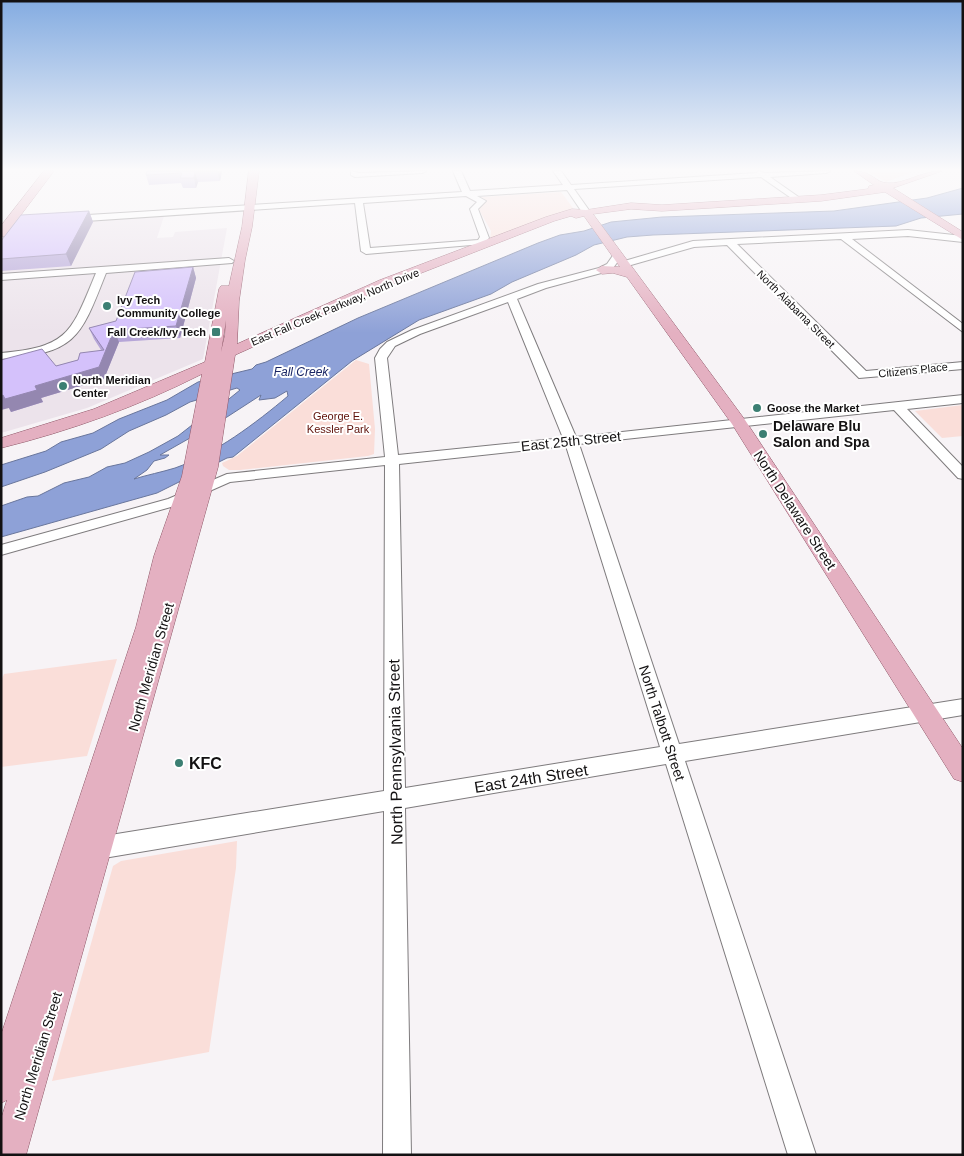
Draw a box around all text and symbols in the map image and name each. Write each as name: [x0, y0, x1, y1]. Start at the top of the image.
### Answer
street label: East Fall Creek Parkway, North Drive: [249, 266, 421, 348]
street label: North Alabama Street: [755, 268, 837, 350]
place label: Ivy Tech Community College: [117, 294, 220, 319]
marker: Ivy Tech Community College: [101, 300, 113, 312]
place label: Fall Creek/Ivy Tech: [107, 326, 206, 338]
marker: Fall Creek/Ivy Tech: [210, 326, 222, 338]
street label: Citizens Place: [878, 360, 948, 380]
water label: Fall Creek: [274, 365, 329, 379]
place label: North Meridian Center: [73, 374, 151, 399]
marker: North Meridian Center: [57, 380, 69, 392]
marker: Goose the Market: [751, 402, 763, 414]
place label: Goose the Market: [767, 402, 860, 414]
park label: George E. Kessler Park: [307, 410, 370, 435]
place label: Delaware Blu Salon and Spa: [773, 418, 870, 450]
street label: East 25th Street: [520, 428, 622, 454]
marker: Delaware Blu Salon and Spa: [757, 428, 769, 440]
street label: North Delaware Street: [751, 448, 839, 573]
street label: North Meridian Street: [125, 601, 177, 733]
street label: North Pennsylvania Street: [385, 658, 406, 845]
street label: North Talbott Street: [636, 663, 688, 783]
place label: KFC: [189, 755, 222, 772]
marker: KFC: [173, 757, 185, 769]
street label: East 24th Street: [473, 761, 590, 796]
street label: North Meridian Street: [11, 990, 65, 1122]

